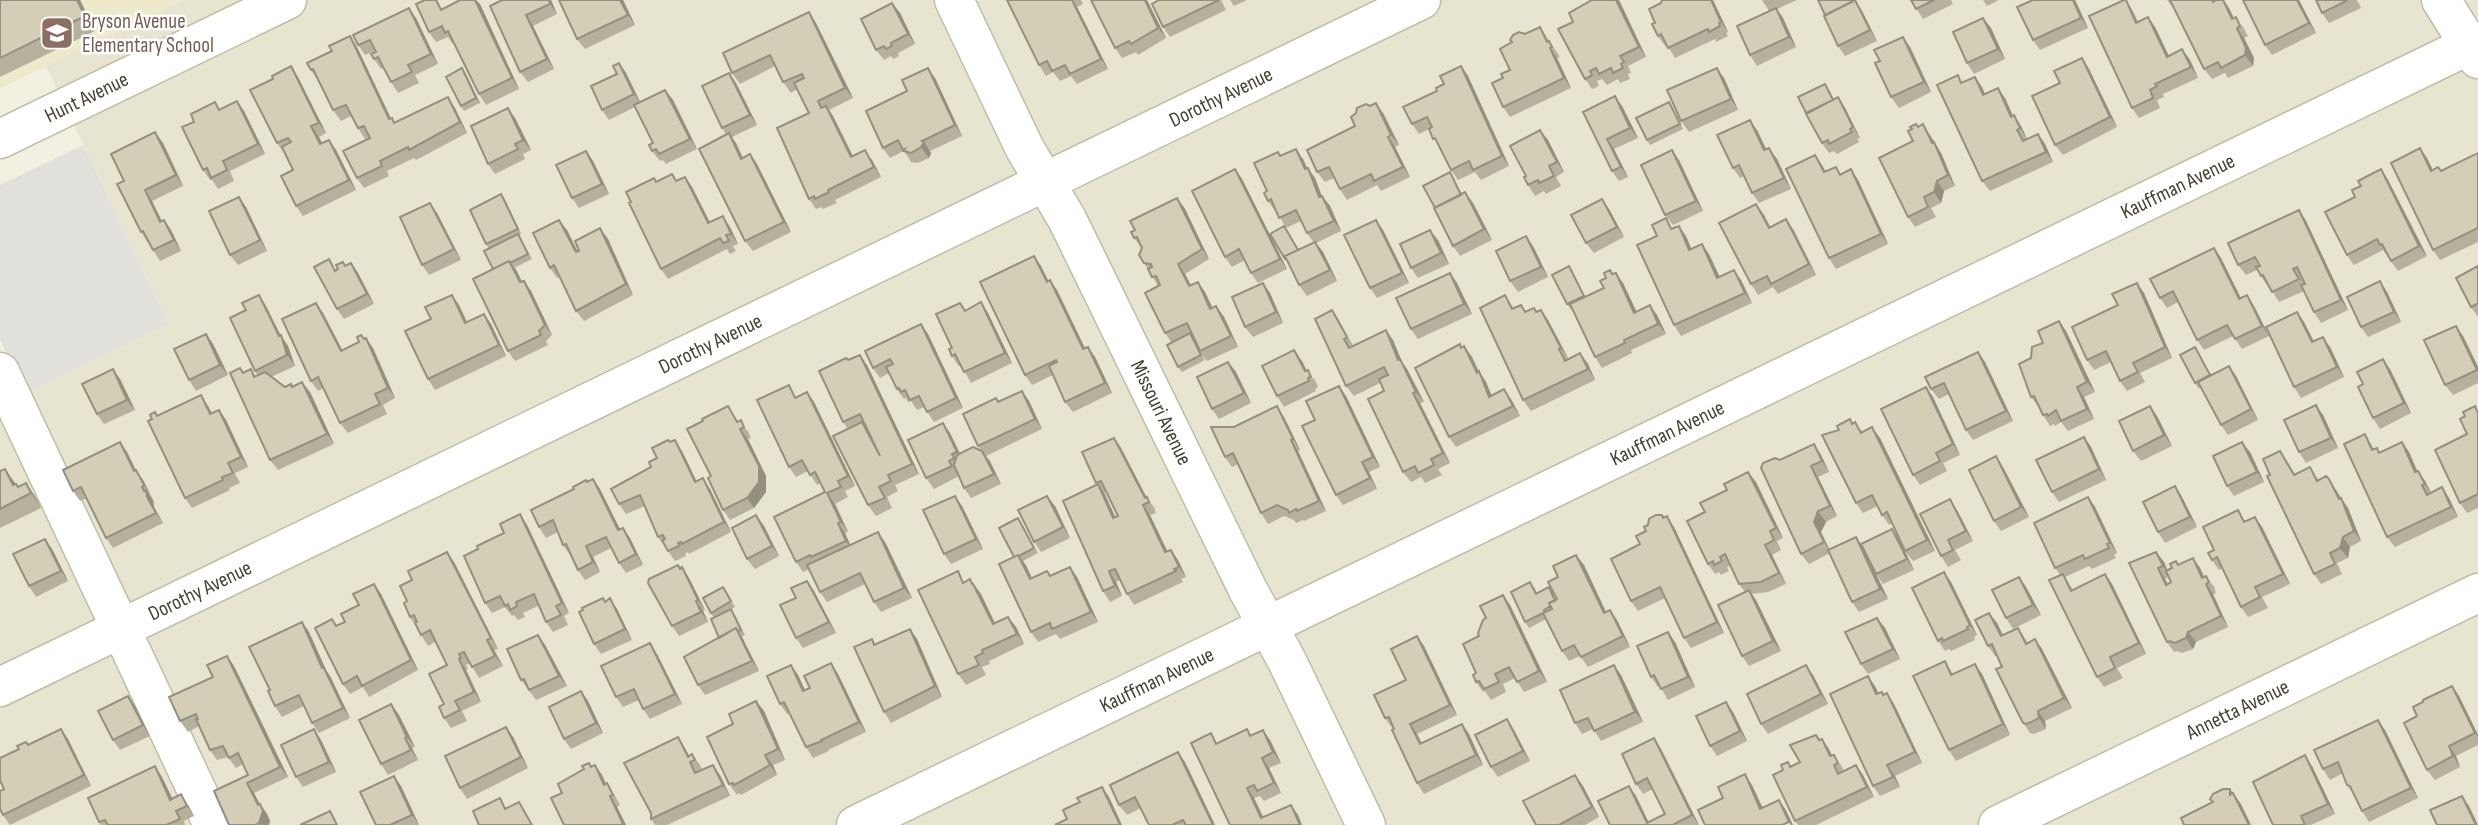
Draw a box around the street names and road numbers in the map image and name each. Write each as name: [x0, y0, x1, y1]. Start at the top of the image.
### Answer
street label: Dorothy Avenue: [1165, 61, 1277, 132]
street label: Hunt Avenue: [41, 66, 132, 128]
street label: Kauffman Avenue: [2117, 148, 2239, 224]
street label: Dorothy Avenue: [655, 308, 766, 379]
street label: Missouri Avenue: [1125, 356, 1198, 469]
street label: Kauffman Avenue: [1606, 395, 1728, 471]
street label: Dorothy Avenue: [144, 555, 256, 626]
street label: Kauffman Avenue: [1096, 641, 1218, 718]
street label: Annetta Avenue: [2181, 674, 2293, 745]

